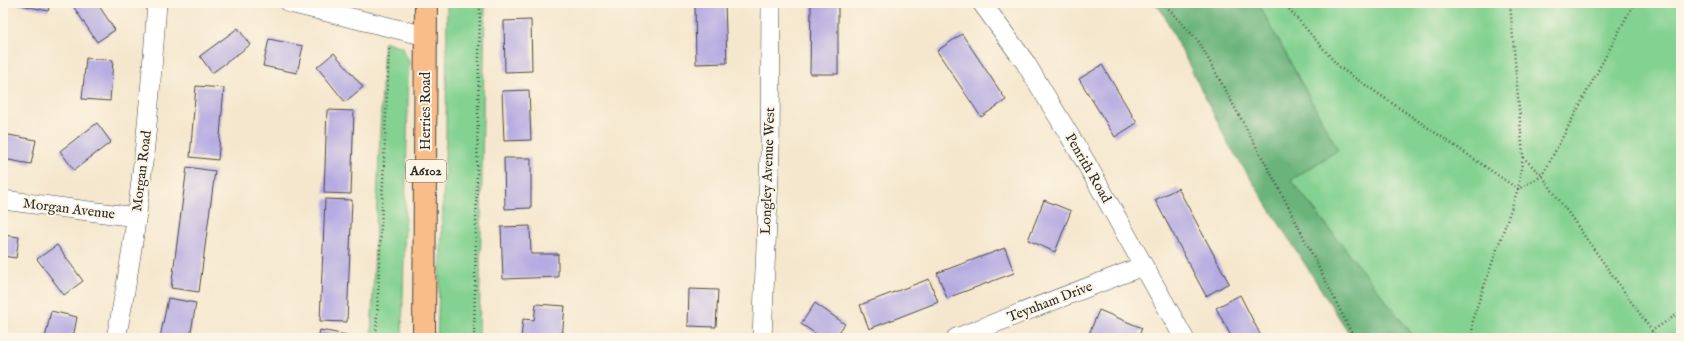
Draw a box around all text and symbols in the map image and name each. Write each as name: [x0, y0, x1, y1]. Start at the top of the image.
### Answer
street label: Herries Road: [417, 71, 435, 150]
street label: Longley Avenue West: [757, 107, 779, 235]
street label: Morgan Road: [128, 129, 156, 213]
street label: Penrith Road: [1061, 130, 1115, 207]
road number: A6102: [406, 160, 446, 182]
street label: Morgan Avenue: [22, 194, 117, 224]
street label: Teynham Drive: [1005, 277, 1096, 326]

